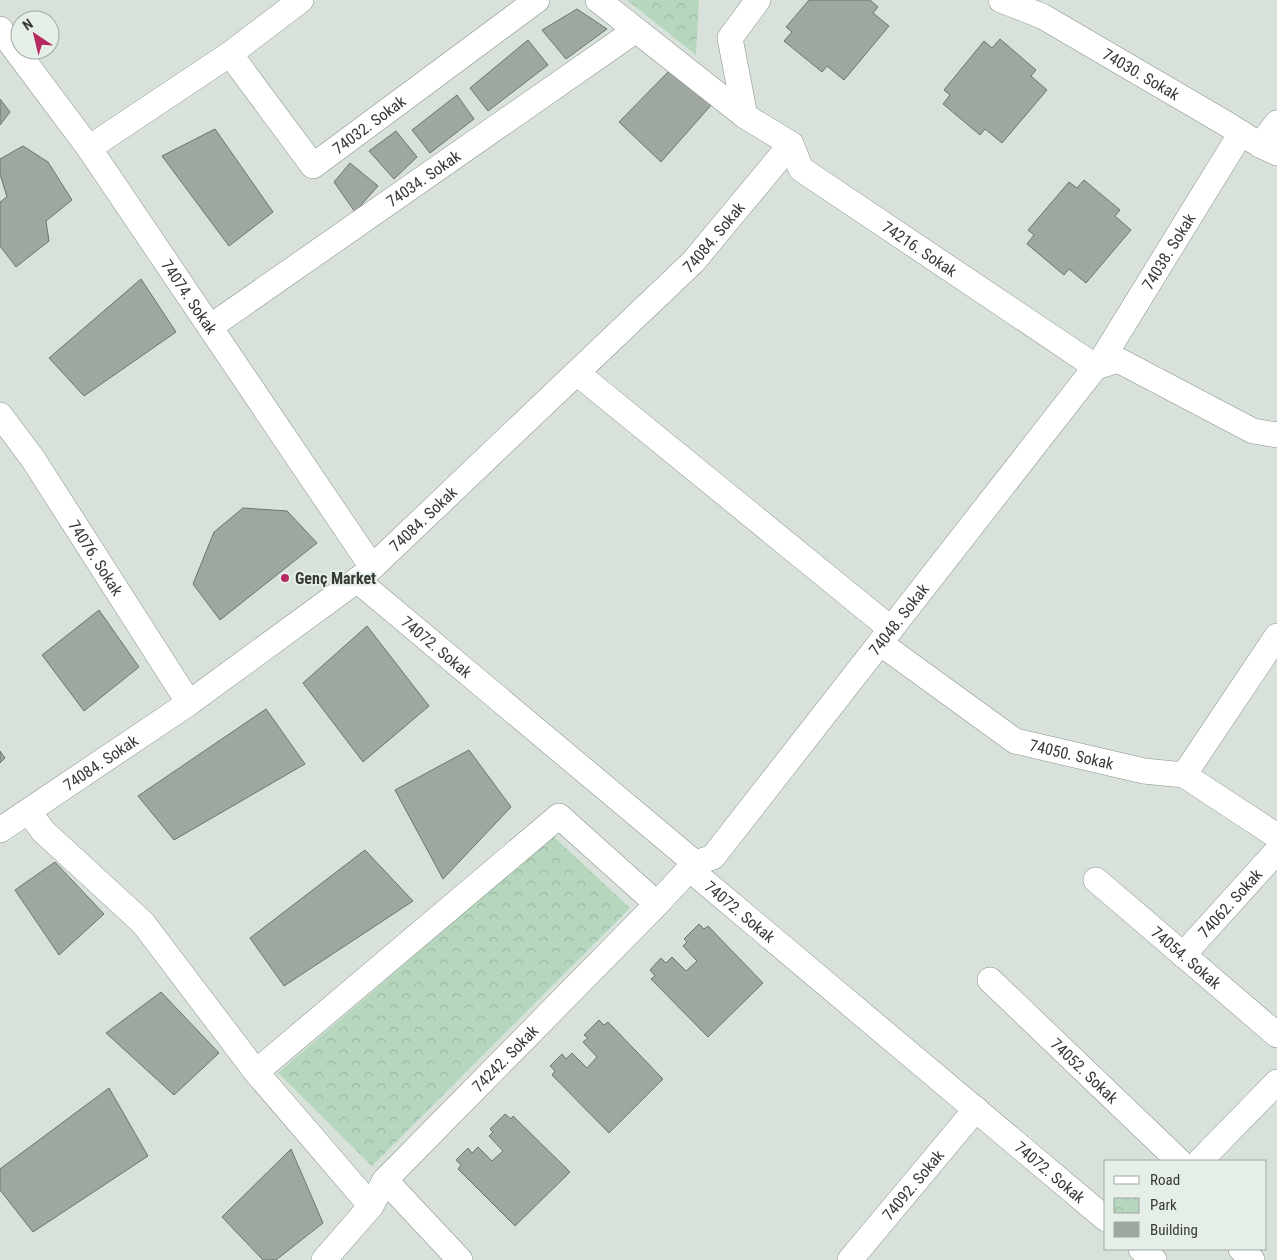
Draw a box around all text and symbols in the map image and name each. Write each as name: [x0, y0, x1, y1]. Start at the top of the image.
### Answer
north arrow: [10, 10, 60, 60]
text: N: [19, 15, 36, 33]
street label: 74030. Sokak: [1099, 44, 1184, 104]
street label: 74032. Sokak: [329, 91, 410, 158]
street label: 74034. Sokak: [383, 146, 465, 211]
street label: 74084. Sokak: [679, 197, 749, 276]
street label: 74038. Sokak: [1138, 209, 1199, 293]
street label: 74216. Sokak: [879, 217, 961, 281]
street label: 74074. Sokak: [158, 256, 222, 338]
street label: 74084. Sokak: [385, 482, 461, 555]
street label: 74076. Sokak: [65, 516, 128, 600]
place label: Genç Market: [295, 569, 376, 588]
marker: Genç Market: [279, 572, 291, 584]
street label: 74048. Sokak: [865, 579, 933, 659]
street label: 74072. Sokak: [398, 612, 476, 682]
street label: 74084. Sokak: [60, 730, 142, 794]
street label: 74050. Sokak: [1028, 735, 1116, 773]
street label: 74062. Sokak: [1194, 864, 1266, 941]
street label: 74072. Sokak: [701, 877, 780, 947]
street label: 74054. Sokak: [1148, 922, 1226, 993]
street label: 74242. Sokak: [468, 1021, 542, 1096]
street label: 74052. Sokak: [1047, 1034, 1123, 1108]
street label: 74072. Sokak: [1011, 1137, 1090, 1207]
street label: 74092. Sokak: [878, 1145, 948, 1224]
legend: [1104, 1160, 1267, 1250]
text: Road: [1150, 1171, 1180, 1189]
text: Park: [1150, 1196, 1177, 1214]
text: Building: [1150, 1221, 1198, 1239]

